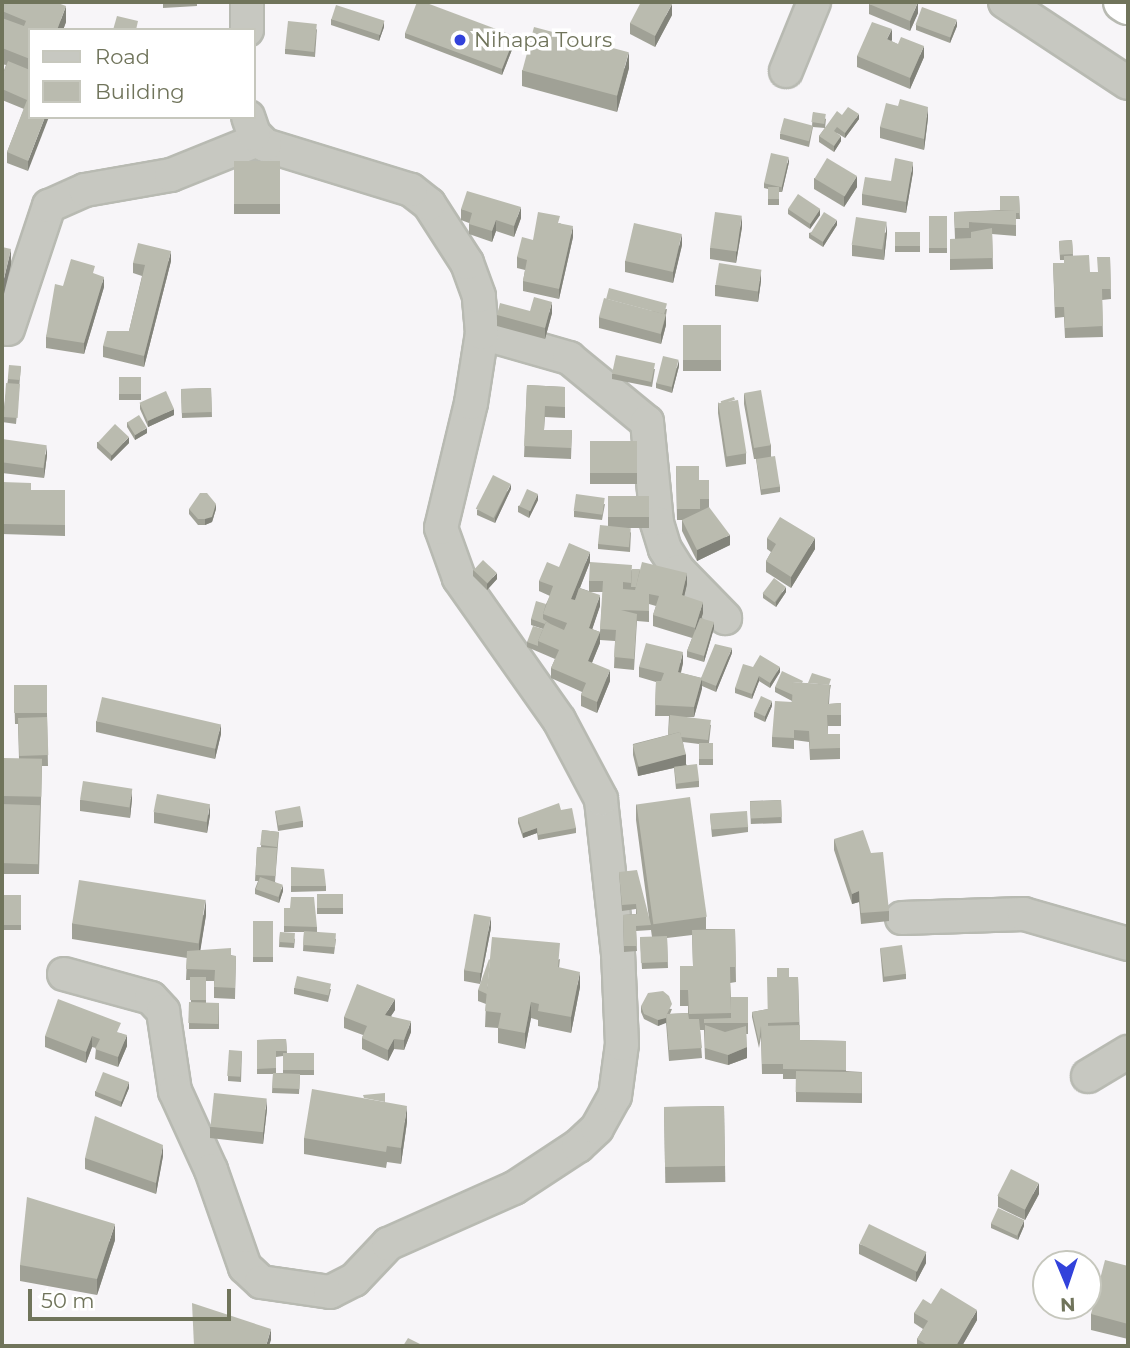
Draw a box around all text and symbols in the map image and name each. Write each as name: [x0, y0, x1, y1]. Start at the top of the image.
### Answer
place label: Nihapa Tours: [474, 27, 612, 53]
legend: [28, 28, 256, 119]
marker: Nihapa Tours: [452, 32, 468, 48]
text: Road: [95, 44, 150, 69]
text: Building: [95, 79, 185, 104]
north arrow: [1032, 1250, 1102, 1320]
scale bar: [32, 1274, 234, 1318]
text: 50 m: [41, 1288, 95, 1313]
text: N: [1060, 1293, 1076, 1316]

